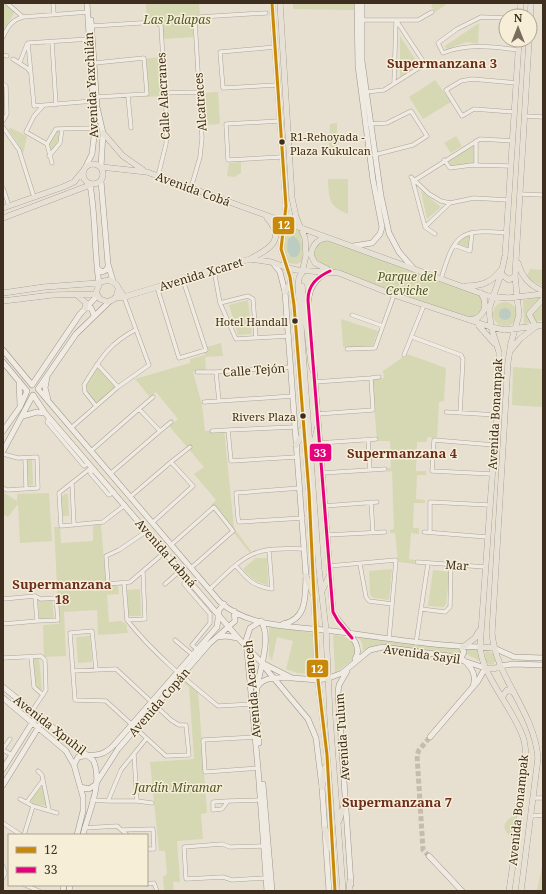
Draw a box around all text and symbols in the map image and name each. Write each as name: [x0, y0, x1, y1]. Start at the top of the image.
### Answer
north arrow: [498, 8, 538, 48]
text: N: [514, 10, 523, 25]
park label: Las Palapas: [142, 11, 211, 28]
street label: Avenida Yaxchilán: [80, 31, 102, 138]
street label: Calle Alacranes: [152, 52, 174, 140]
district label: Supermanzana 3: [387, 54, 497, 72]
street label: Alcatraces: [189, 72, 211, 132]
place label: R1-Rehoyada - Plaza Kukulcan: [290, 129, 371, 158]
marker: R1-Rehoyada - Plaza Kukulcan: [277, 137, 287, 147]
street label: Avenida Cobá: [153, 168, 233, 210]
line badge: 12: [272, 216, 295, 235]
text: 12: [278, 217, 290, 232]
street label: Avenida Xcaret: [157, 253, 245, 295]
park label: Parque del Ceviche: [376, 268, 437, 299]
place label: Hotel Handall: [215, 314, 289, 329]
marker: Hotel Handall: [290, 316, 300, 326]
street label: Avenida Bonampak: [484, 357, 506, 470]
street label: Calle Tejón: [222, 359, 286, 381]
place label: Rivers Plaza: [232, 409, 296, 424]
marker: Rivers Plaza: [298, 411, 308, 421]
line badge: 33: [309, 443, 332, 462]
district label: Supermanzana 4: [347, 444, 458, 462]
text: 33: [314, 445, 326, 460]
street label: Avenida Labná: [131, 515, 201, 591]
street label: Mar: [445, 556, 470, 574]
district label: Supermanzana 18: [12, 575, 112, 608]
street label: Avenida Acanceh: [239, 639, 265, 739]
street label: Avenida Sayil: [383, 640, 462, 668]
line badge: 12: [306, 659, 329, 678]
text: 12: [311, 661, 323, 676]
street label: Avenida Copán: [124, 664, 194, 740]
street label: Avenida Xpuhil: [10, 691, 90, 759]
street label: Avenida Tulum: [330, 693, 354, 781]
street label: Avenida Bonampak: [504, 753, 532, 866]
park label: Jardín Miramar: [132, 779, 222, 796]
district label: Supermanzana 7: [342, 793, 452, 811]
legend: [8, 834, 148, 886]
text: 12: [44, 841, 57, 858]
text: 33: [44, 861, 58, 878]

